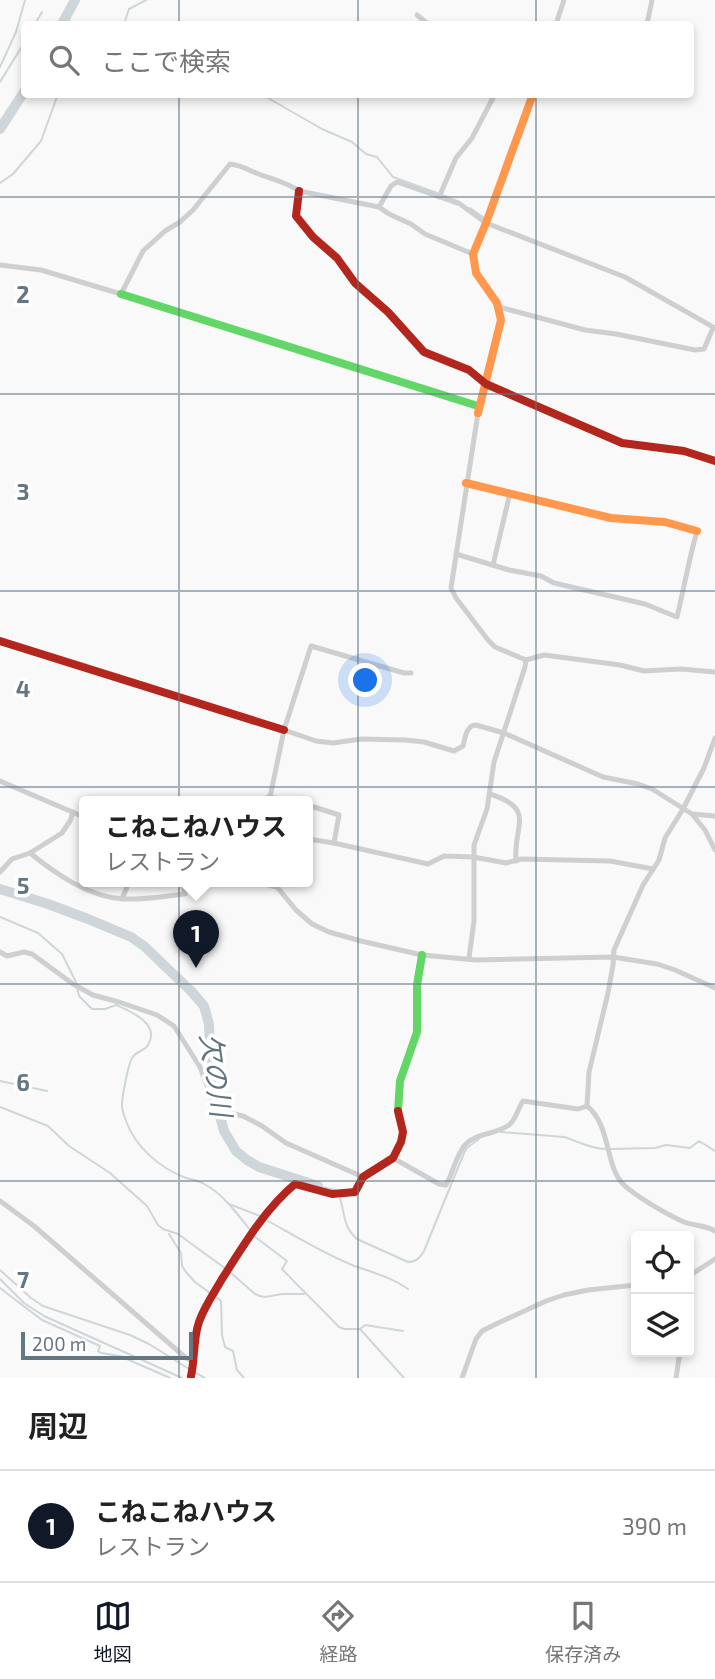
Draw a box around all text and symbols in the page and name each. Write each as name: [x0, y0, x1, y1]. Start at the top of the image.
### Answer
search box: [21, 21, 694, 98]
icon: search: [45, 41, 83, 79]
text: ここで検索: [101, 45, 231, 76]
text: 2: [16, 280, 30, 308]
text: 3: [16, 477, 30, 505]
your location: [348, 663, 382, 697]
text: 4: [16, 674, 30, 702]
popup: [79, 796, 313, 887]
text: こねこねハウス: [105, 810, 287, 841]
text: レストラン: [105, 847, 220, 875]
text: 5: [17, 871, 29, 899]
pin: 1: [173, 910, 219, 968]
water label: 欠の川: [194, 1031, 240, 1122]
text: 6: [16, 1068, 30, 1096]
map controls: [631, 1231, 694, 1357]
button: locate: [631, 1231, 694, 1294]
text: 7: [17, 1265, 29, 1293]
button: layers: [631, 1294, 694, 1357]
scale bar: [21, 1329, 192, 1361]
text: 200 m: [32, 1332, 86, 1355]
text: 周辺: [28, 1407, 88, 1443]
text: こねこねハウス: [95, 1495, 277, 1526]
text: 1: [46, 1512, 56, 1540]
text: 390 m: [622, 1512, 687, 1540]
text: レストラン: [95, 1532, 210, 1560]
tab: 地図: [94, 1597, 132, 1666]
tab: 経路: [319, 1597, 357, 1666]
tab: 保存済み: [545, 1597, 621, 1666]

